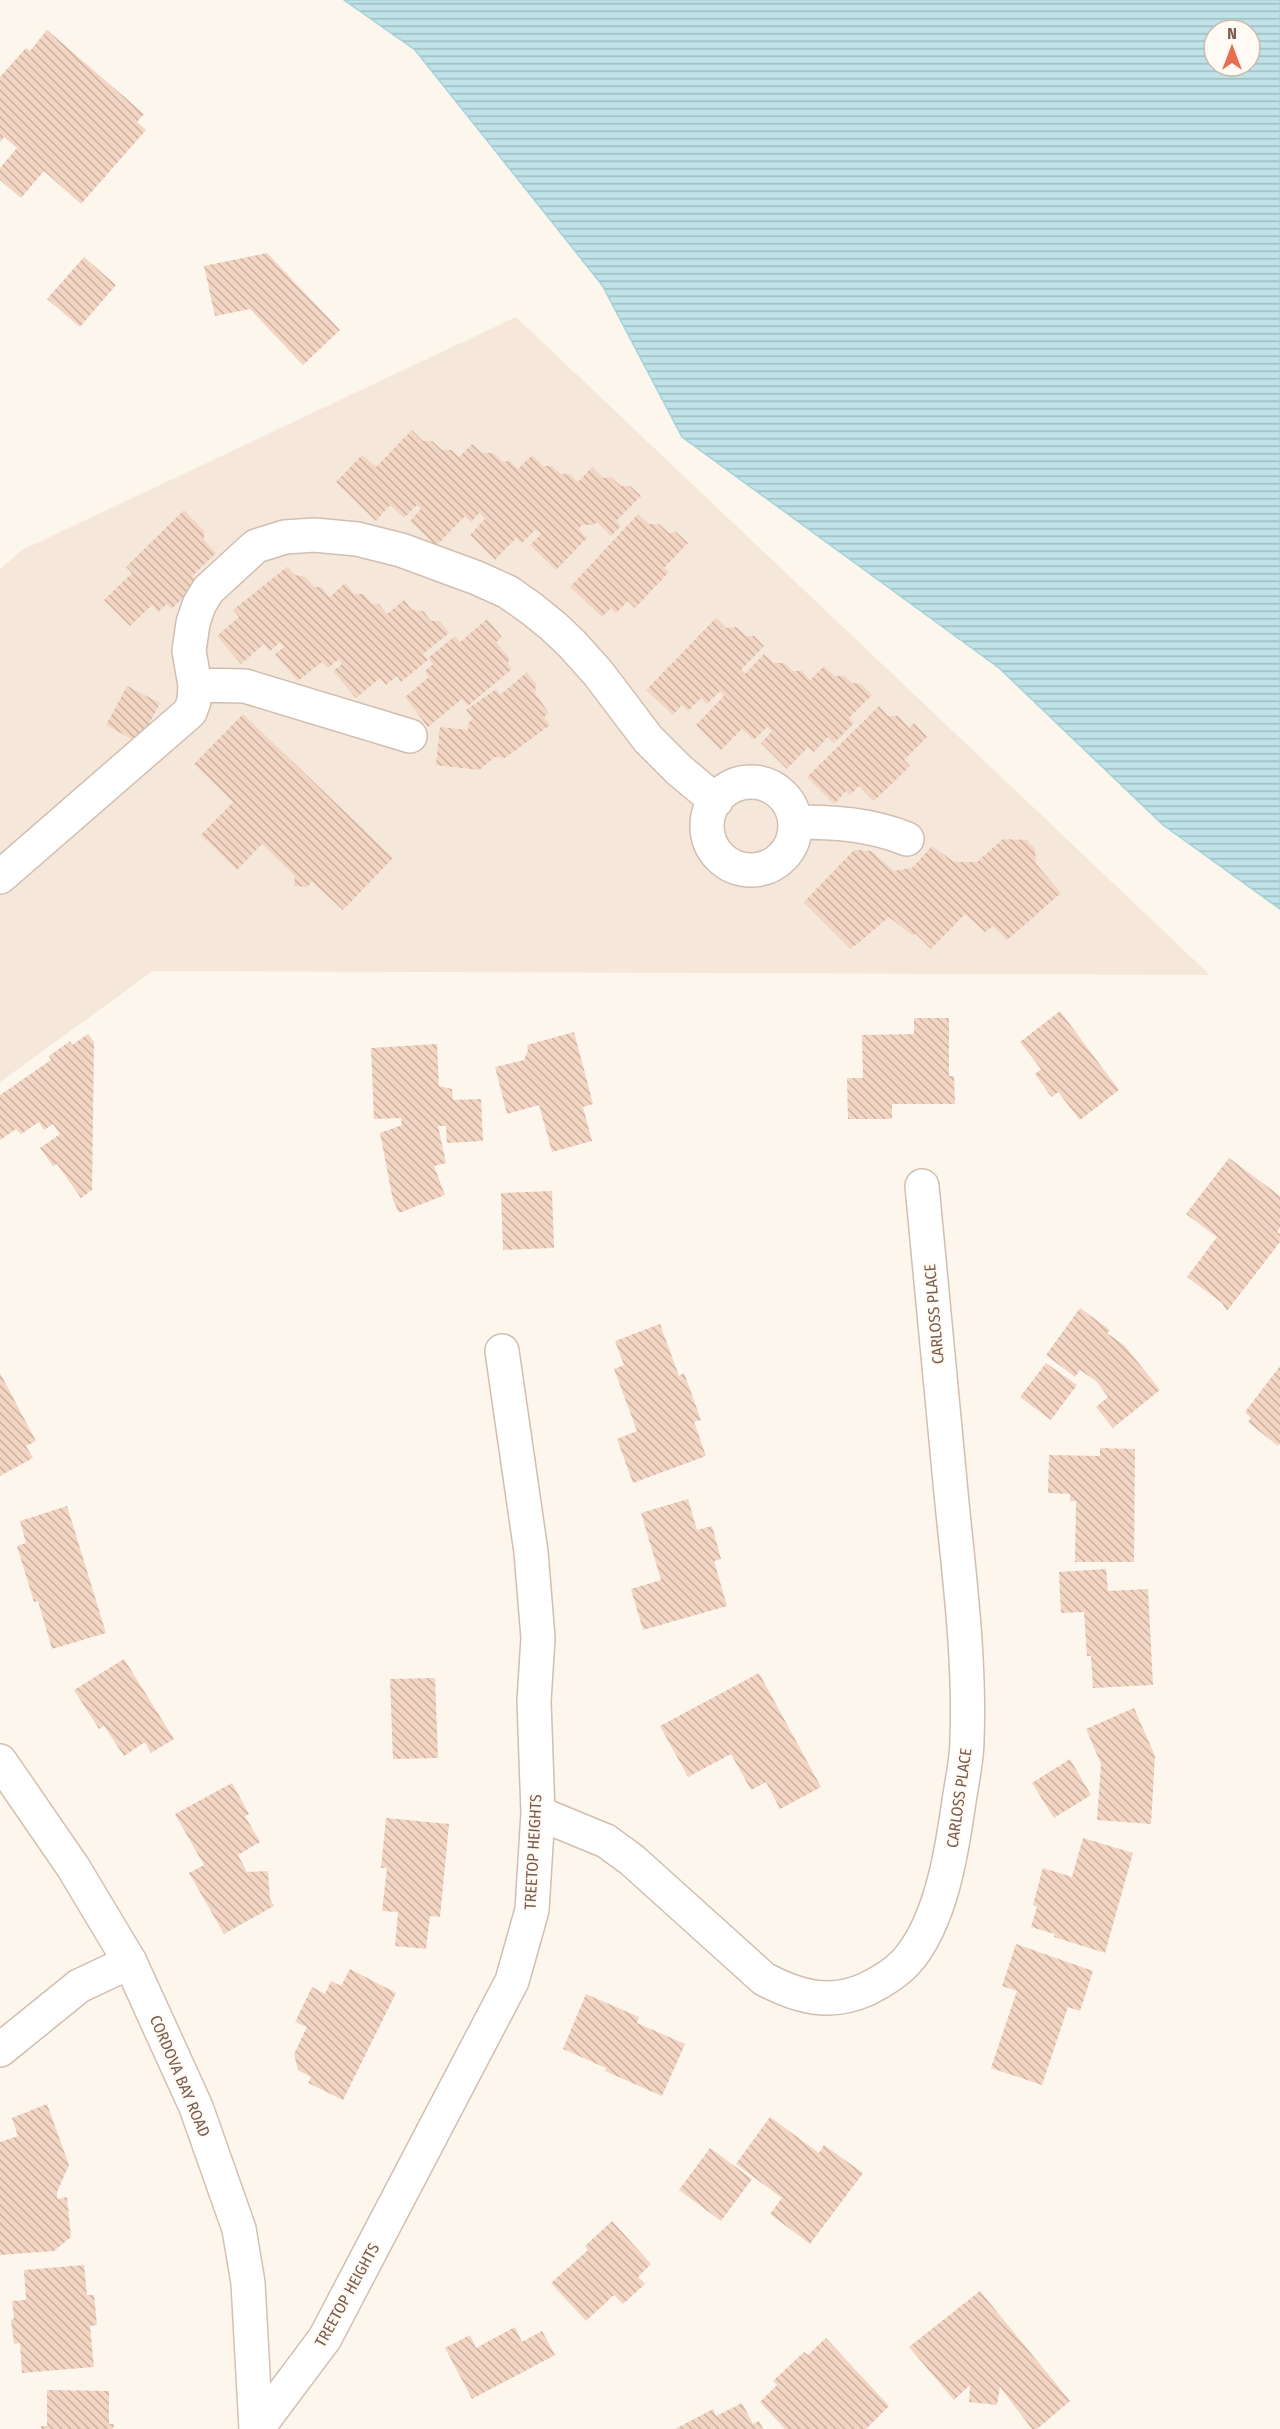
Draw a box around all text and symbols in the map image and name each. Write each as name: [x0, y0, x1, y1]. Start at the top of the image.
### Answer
north arrow: [1202, 18, 1262, 78]
text: N: [1227, 24, 1237, 43]
street label: CARLOSS PLACE: [920, 1263, 948, 1365]
street label: CARLOSS PLACE: [943, 1747, 975, 1849]
street label: TREETOP HEIGHTS: [520, 1794, 546, 1910]
street label: CORDOVA BAY ROAD: [146, 2012, 214, 2140]
street label: TREETOP HEIGHTS: [311, 2240, 383, 2350]

